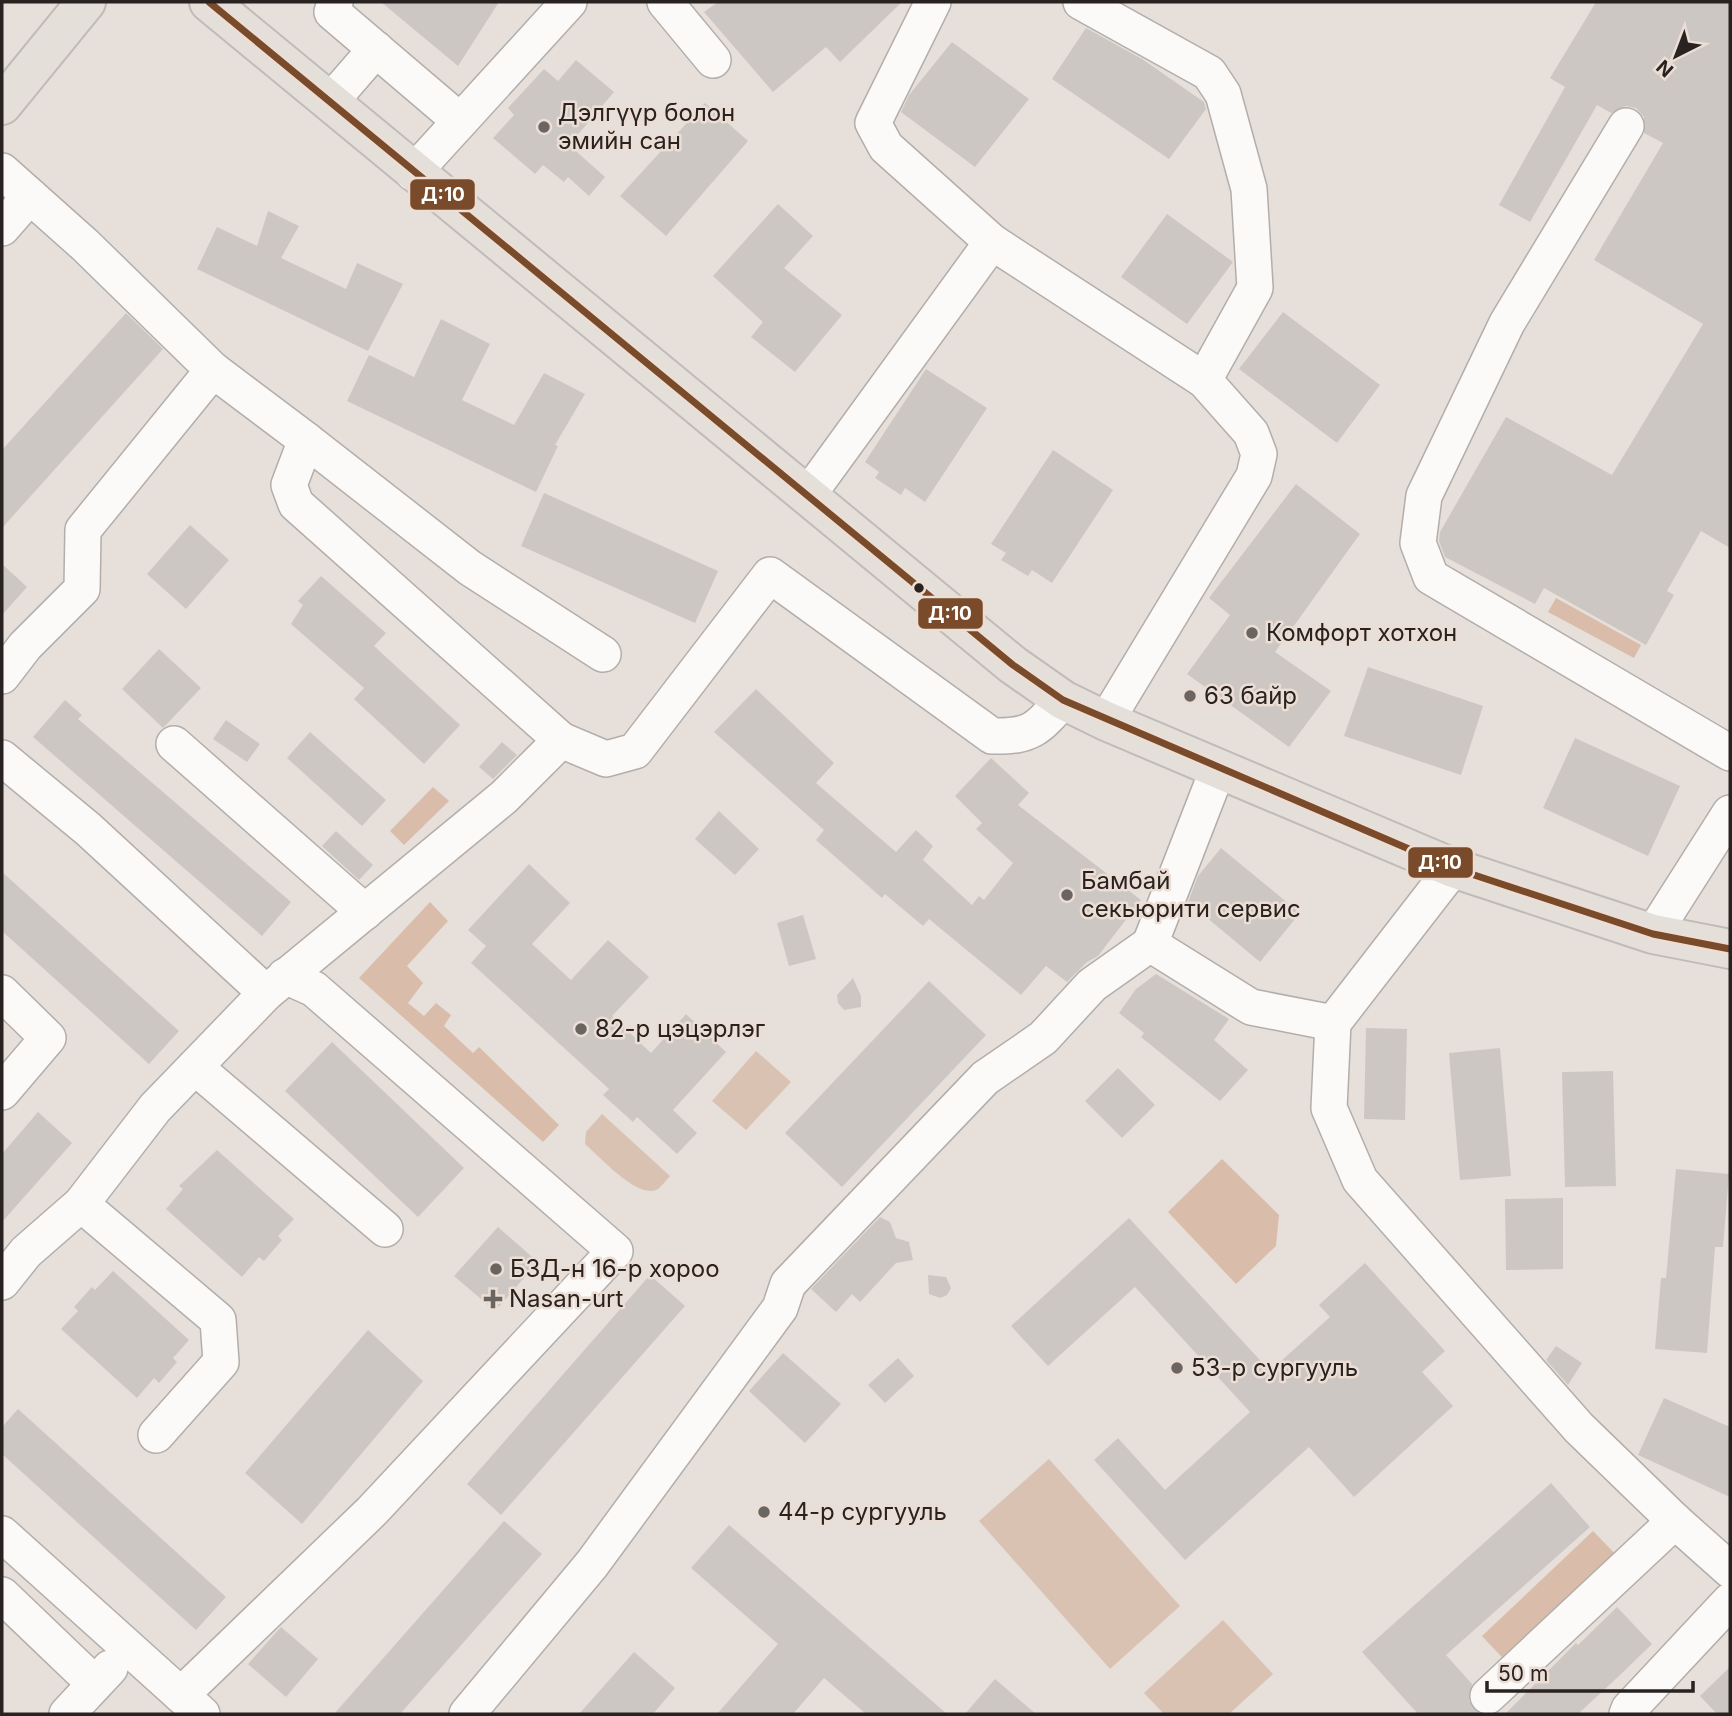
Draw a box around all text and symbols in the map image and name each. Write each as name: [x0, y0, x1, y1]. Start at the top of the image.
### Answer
north arrow: [1641, 21, 1711, 91]
text: N: [1652, 55, 1678, 82]
place label: Дэлгүүр болон эмийн сан: [558, 98, 735, 155]
marker: Дэлгүүр болон эмийн сан: [536, 119, 552, 135]
line badge: Д:10: [409, 178, 476, 211]
text: Д:10: [421, 183, 465, 206]
unlabelled marker: [912, 581, 926, 595]
line badge: Д:10: [917, 597, 984, 630]
text: Д:10: [928, 602, 972, 625]
place label: Комфорт хотхон: [1266, 618, 1457, 647]
marker: Комфорт хотхон: [1244, 625, 1260, 641]
place label: 63 байр: [1204, 681, 1297, 710]
marker: 63 байр: [1182, 688, 1198, 704]
line badge: Д:10: [1407, 846, 1474, 879]
text: Д:10: [1418, 851, 1462, 874]
place label: Бамбай секьюрити сервис: [1081, 866, 1301, 923]
marker: Бамбай секьюрити сервис: [1059, 887, 1075, 903]
place label: 82-р цэцэрлэг: [595, 1014, 765, 1043]
marker: 82-р цэцэрлэг: [573, 1021, 589, 1037]
place label: БЗД-н 16-р хороо: [510, 1254, 720, 1283]
marker: БЗД-н 16-р хороо: [488, 1261, 504, 1277]
place label: Nasan-urt: [509, 1284, 624, 1313]
marker: Nasan-urt: [483, 1289, 503, 1309]
place label: 53-р сургууль: [1191, 1353, 1358, 1382]
marker: 53-р сургууль: [1169, 1360, 1185, 1376]
place label: 44-р сургууль: [778, 1497, 947, 1526]
marker: 44-р сургууль: [756, 1504, 772, 1520]
scale bar: [1487, 1650, 1694, 1694]
text: 50 m: [1498, 1661, 1548, 1686]

